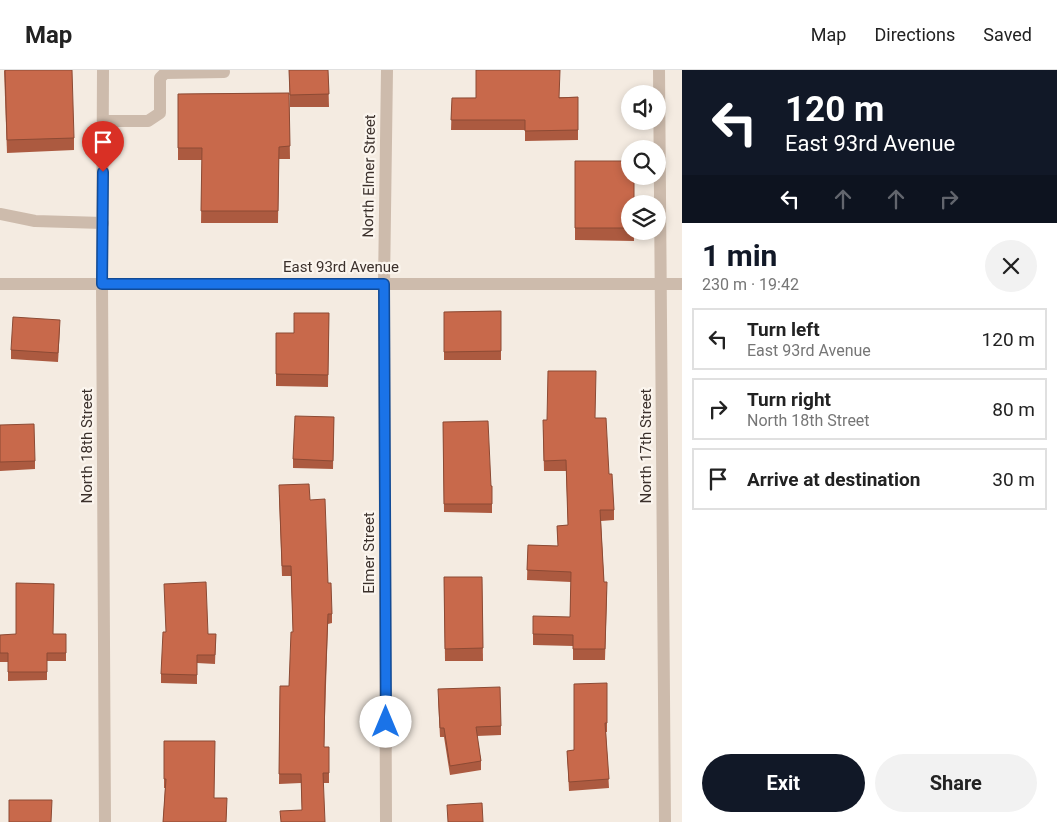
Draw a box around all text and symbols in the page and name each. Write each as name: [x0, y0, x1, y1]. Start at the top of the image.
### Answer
text: Map: [25, 21, 72, 49]
text: Map: [811, 24, 846, 45]
text: Directions: [874, 24, 955, 45]
text: Saved: [983, 24, 1032, 45]
map controls: [621, 85, 666, 240]
button: sound: [621, 85, 666, 130]
text: 120 m: [785, 89, 884, 130]
icon: left: [702, 90, 767, 155]
street label: North Elmer Street: [359, 114, 379, 238]
pin: [82, 121, 124, 172]
icon: arrive: [89, 128, 117, 156]
text: East 93rd Avenue: [785, 131, 955, 156]
button: search: [621, 140, 666, 185]
icon: left: [776, 185, 804, 213]
icon: ahead: [829, 185, 857, 213]
icon: ahead: [882, 185, 910, 213]
icon: right: [935, 185, 963, 213]
button: layers: [621, 195, 666, 240]
text: 1 min: [702, 238, 777, 273]
button: close: [985, 240, 1037, 292]
street label: East 93rd Avenue: [283, 258, 399, 276]
text: 230 m · 19:42: [702, 275, 799, 294]
text: Turn left: [747, 318, 820, 341]
icon: left: [704, 325, 732, 353]
text: 120 m: [982, 328, 1035, 351]
text: East 93rd Avenue: [747, 341, 871, 360]
street label: North 18th Street: [78, 388, 96, 503]
street label: North 17th Street: [637, 388, 655, 503]
text: Turn right: [747, 388, 831, 411]
icon: right: [704, 395, 732, 423]
text: 80 m: [992, 398, 1035, 421]
text: North 18th Street: [747, 411, 870, 430]
icon: arrive: [704, 465, 732, 493]
text: Arrive at destination: [747, 468, 920, 491]
text: 30 m: [992, 468, 1035, 491]
street label: Elmer Street: [360, 512, 378, 594]
position arrow: [359, 695, 411, 747]
button: Exit: [702, 754, 865, 812]
button: Share: [875, 754, 1037, 812]

